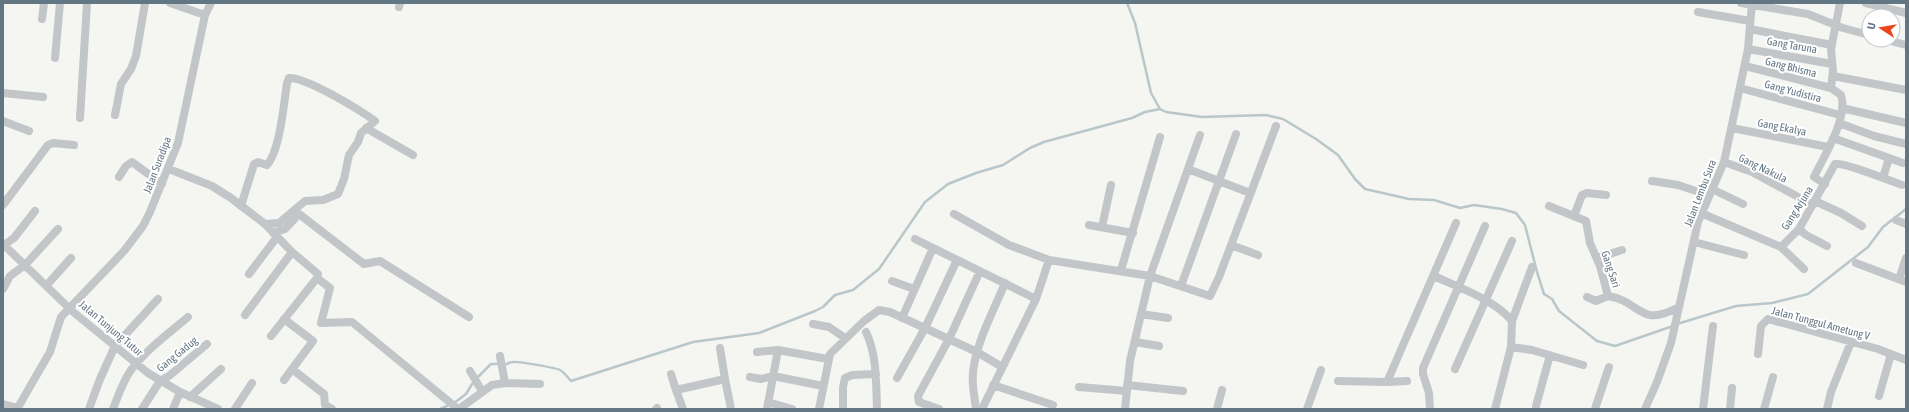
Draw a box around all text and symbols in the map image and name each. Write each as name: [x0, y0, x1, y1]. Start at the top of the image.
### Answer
north arrow: [1861, 8, 1901, 48]
text: U: [1865, 21, 1878, 30]
street label: Gang Taruna: [1766, 35, 1818, 55]
street label: Gang Bhisma: [1764, 55, 1818, 79]
street label: Gang Yudistira: [1763, 78, 1823, 104]
street label: Gang Ekalya: [1757, 116, 1807, 138]
street label: Jalan Suradipa: [141, 135, 173, 195]
street label: Gang Nakula: [1737, 151, 1789, 185]
street label: Jalan Lembu Sura: [1682, 158, 1718, 228]
street label: Gang Arjuna: [1779, 184, 1815, 232]
street label: Gang Sari: [1599, 249, 1623, 289]
street label: Jalan Tunjung Tutur: [77, 298, 146, 359]
street label: Jalan Tunggul Ametung V: [1771, 304, 1872, 342]
street label: Gang Gadug: [154, 334, 200, 374]

